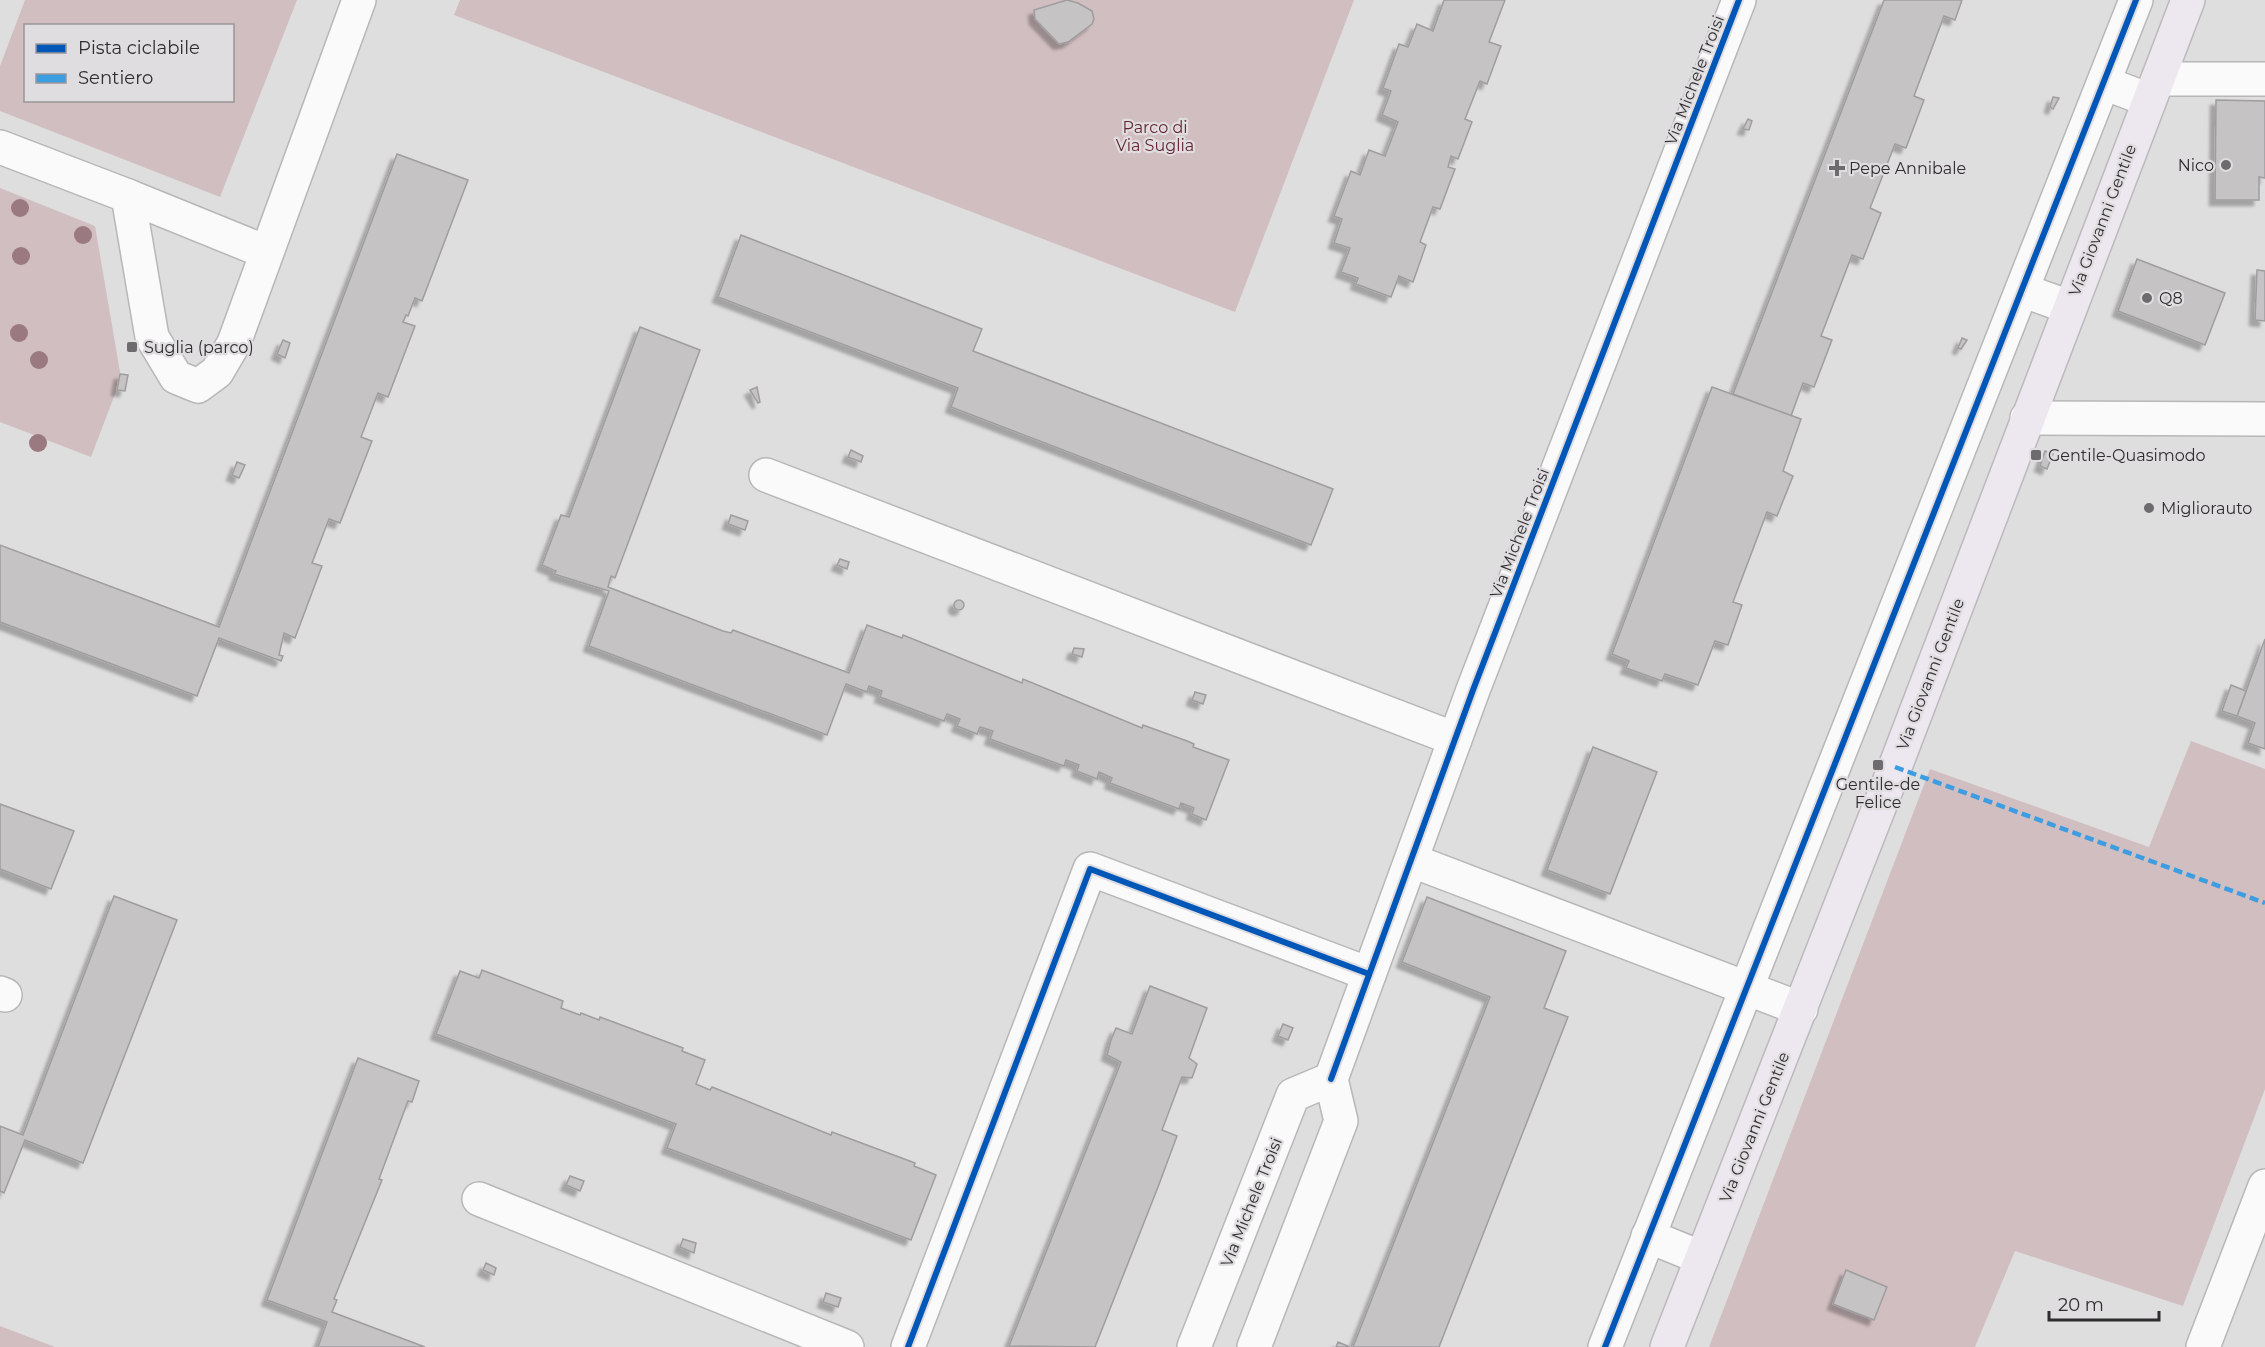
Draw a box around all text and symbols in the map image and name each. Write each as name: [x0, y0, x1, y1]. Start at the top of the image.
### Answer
street label: Via Michele Troisi: [1661, 13, 1728, 148]
legend: [24, 24, 234, 102]
text: Pista ciclabile: [78, 37, 200, 59]
text: Sentiero: [78, 67, 153, 89]
park label: Parco di Via Suglia: [1116, 118, 1194, 155]
street label: Via Giovanni Gentile: [2065, 142, 2140, 299]
place label: Nico: [2178, 156, 2214, 175]
marker: Nico: [2219, 158, 2233, 172]
place label: Pepe Annibale: [1849, 159, 1966, 178]
marker: Pepe Annibale: [1830, 161, 1844, 175]
place label: Q8: [2159, 289, 2183, 308]
marker: Q8: [2140, 291, 2154, 305]
place label: Suglia (parco): [144, 338, 254, 357]
marker: Suglia (parco): [125, 340, 139, 354]
place label: Gentile-Quasimodo: [2048, 446, 2206, 465]
marker: Gentile-Quasimodo: [2029, 448, 2043, 462]
street label: Via Michele Troisi: [1486, 466, 1553, 601]
place label: Migliorauto: [2161, 499, 2252, 518]
marker: Migliorauto: [2142, 501, 2156, 515]
street label: Via Giovanni Gentile: [1893, 596, 1968, 753]
marker: Gentile-de Felice: [1871, 758, 1885, 772]
place label: Gentile-de Felice: [1836, 775, 1920, 812]
street label: Via Giovanni Gentile: [1716, 1049, 1793, 1205]
street label: Via Michele Troisi: [1217, 1135, 1286, 1270]
scale bar: [2049, 1284, 2158, 1322]
text: 20 m: [2058, 1294, 2104, 1316]

